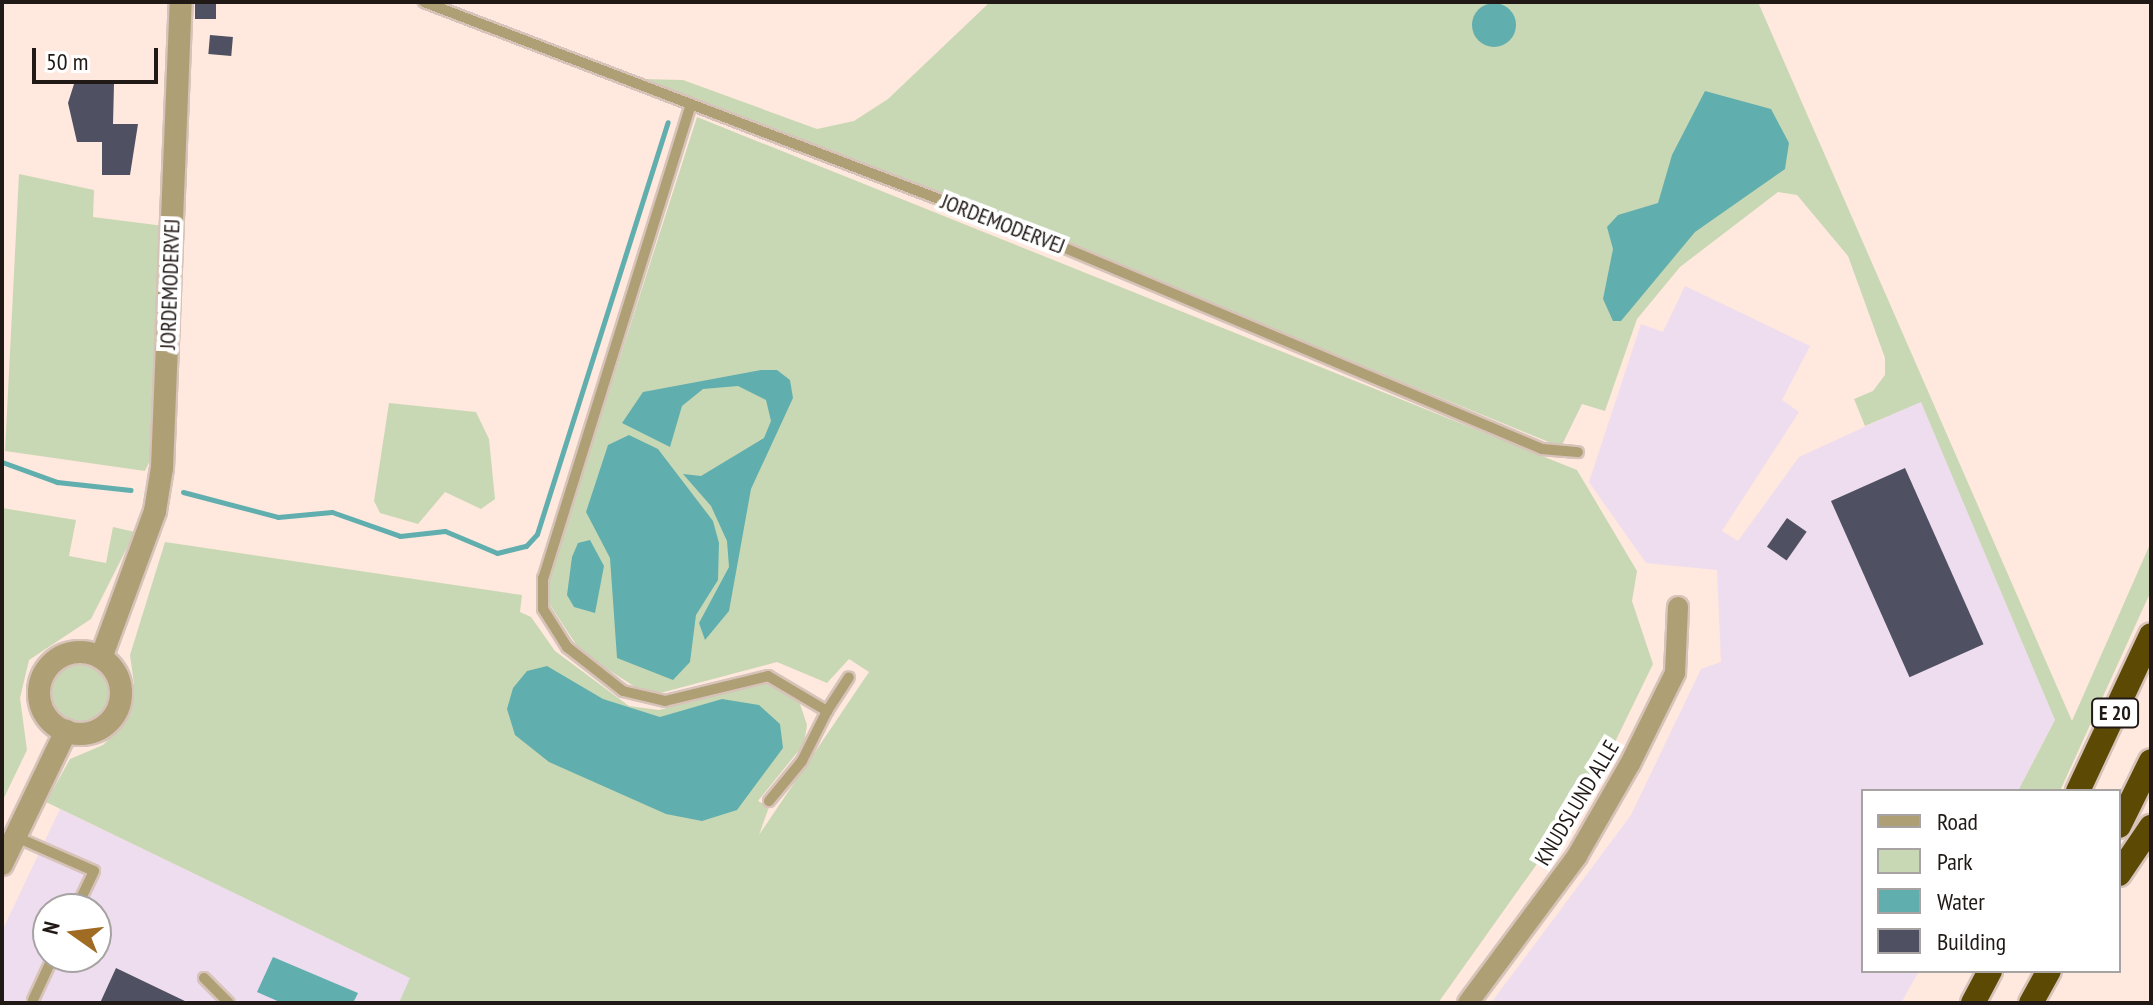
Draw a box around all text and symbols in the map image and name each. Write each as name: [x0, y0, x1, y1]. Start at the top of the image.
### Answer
scale bar: [36, 32, 162, 82]
text: 50 m: [46, 46, 88, 77]
street label: JORDEMODERVEJ: [937, 188, 1069, 260]
street label: JORDEMODERVEJ: [155, 218, 185, 350]
road number: E 20: [2091, 697, 2139, 729]
street label: KNUDSLUND ALLE: [1529, 735, 1625, 871]
legend: [1861, 789, 2121, 973]
text: Road: [1937, 806, 1978, 837]
text: Park: [1937, 846, 1973, 877]
text: Water: [1937, 886, 1985, 917]
north arrow: [32, 893, 112, 973]
text: N: [36, 919, 66, 937]
text: Building: [1937, 926, 2006, 957]

